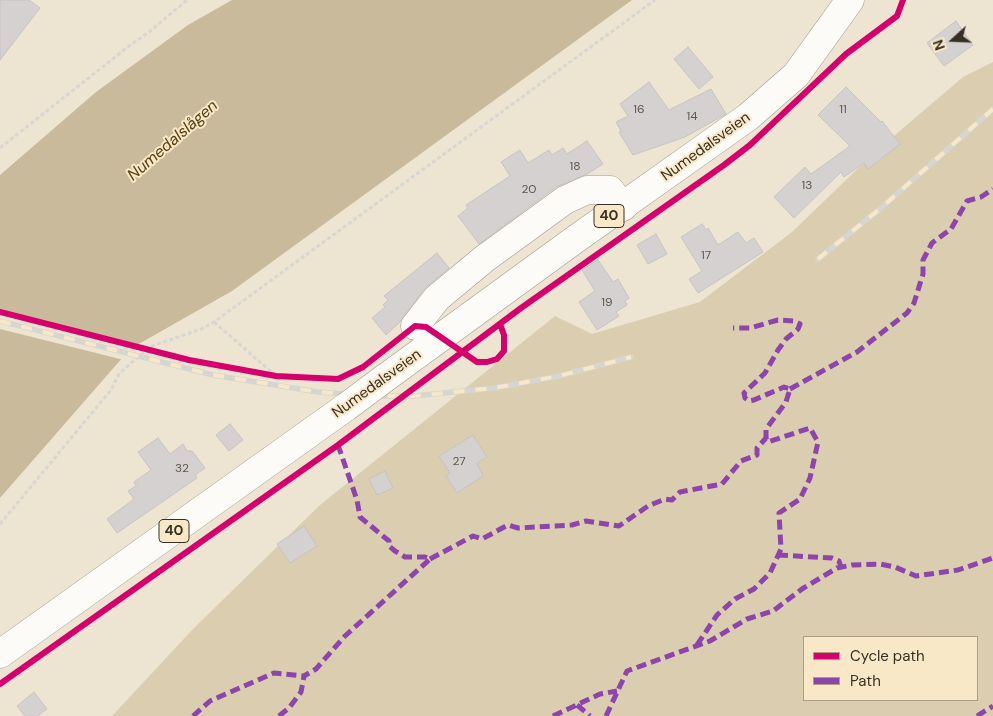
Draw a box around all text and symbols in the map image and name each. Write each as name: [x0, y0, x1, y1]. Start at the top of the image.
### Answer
north arrow: [928, 15, 978, 65]
text: N: [929, 37, 949, 53]
water label: Numedalslågen: [124, 97, 222, 185]
house number: 16: [633, 103, 645, 117]
house number: 11: [839, 103, 847, 117]
street label: Numedalsveien: [658, 109, 754, 185]
house number: 14: [686, 110, 698, 124]
house number: 18: [569, 160, 581, 174]
house number: 13: [802, 179, 812, 193]
house number: 20: [522, 183, 536, 197]
road number: 40: [594, 205, 624, 228]
house number: 17: [701, 249, 711, 263]
house number: 19: [601, 296, 613, 310]
street label: Numedalsveien: [329, 346, 425, 422]
house number: 27: [452, 455, 466, 469]
house number: 32: [175, 462, 189, 476]
road number: 40: [159, 520, 189, 542]
legend: [803, 636, 978, 701]
text: Cycle path: [850, 646, 925, 666]
text: Path: [850, 671, 881, 691]

